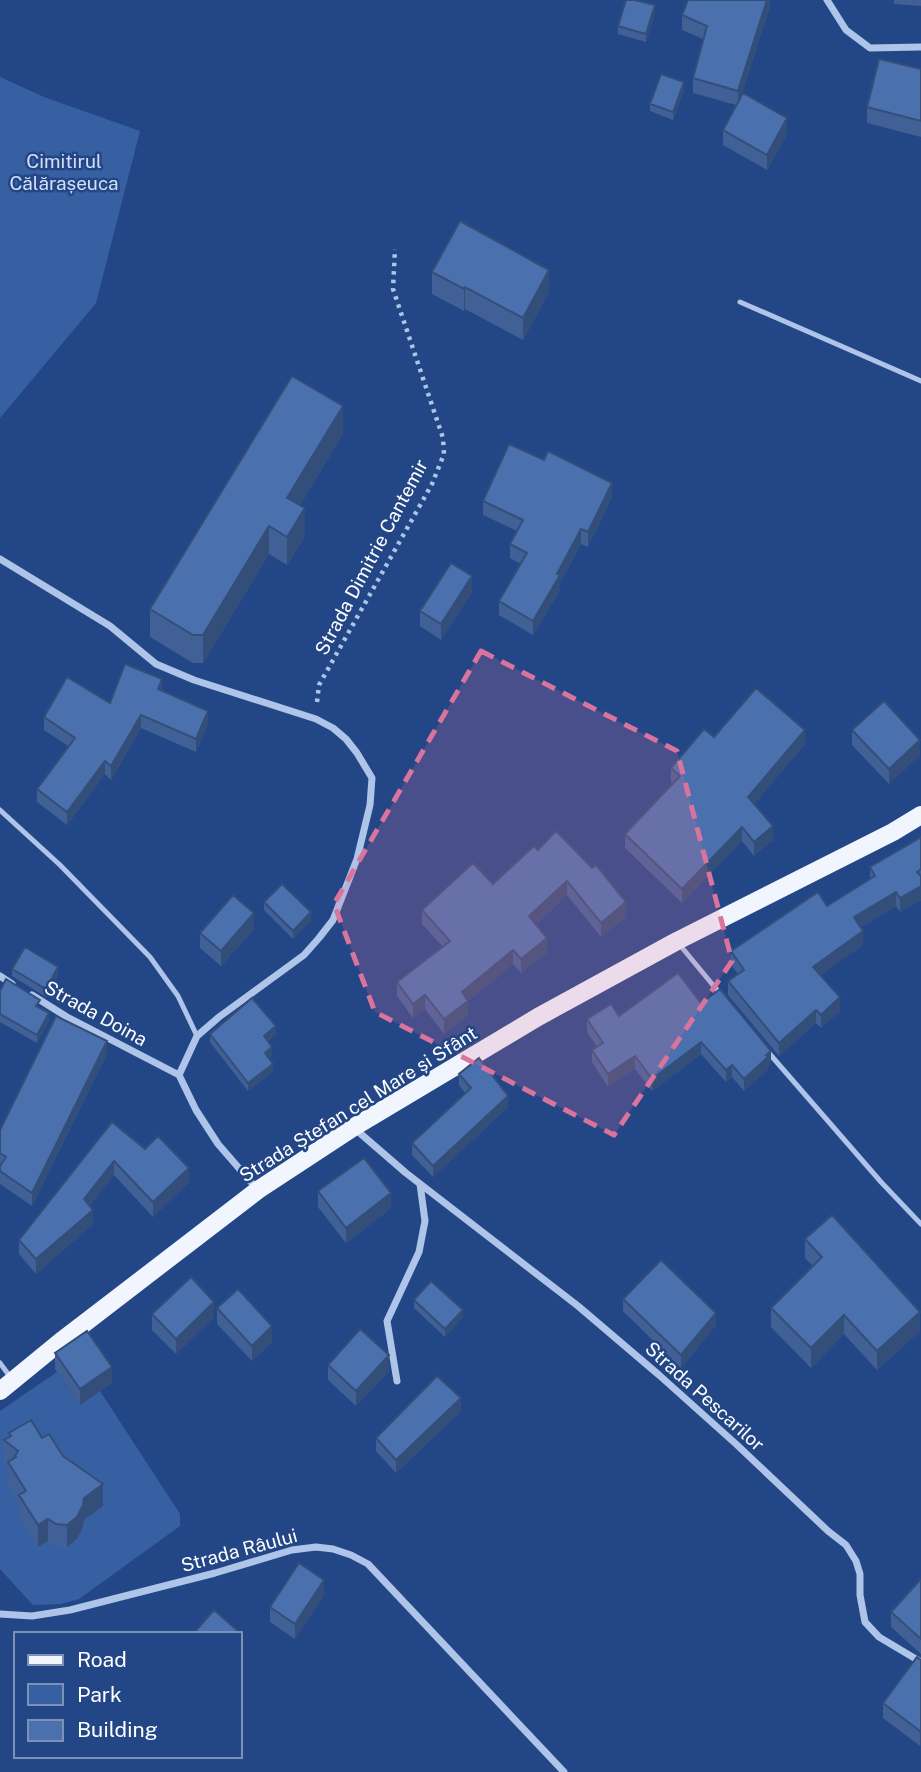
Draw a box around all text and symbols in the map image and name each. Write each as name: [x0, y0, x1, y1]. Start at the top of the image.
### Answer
park label: Cimitirul Călărașeuca: [9, 150, 119, 194]
street label: Strada Dimitrie Cantemir: [310, 455, 432, 659]
street label: Strada Doina: [41, 976, 151, 1050]
street label: Strada Ștefan cel Mare și Sfânt: [235, 1022, 481, 1186]
street label: Strada Pescarilor: [641, 1337, 769, 1455]
street label: Strada Râului: [178, 1524, 300, 1576]
legend: [14, 1632, 242, 1758]
text: Road: [77, 1647, 127, 1672]
text: Park: [77, 1682, 122, 1707]
text: Building: [77, 1717, 158, 1742]

